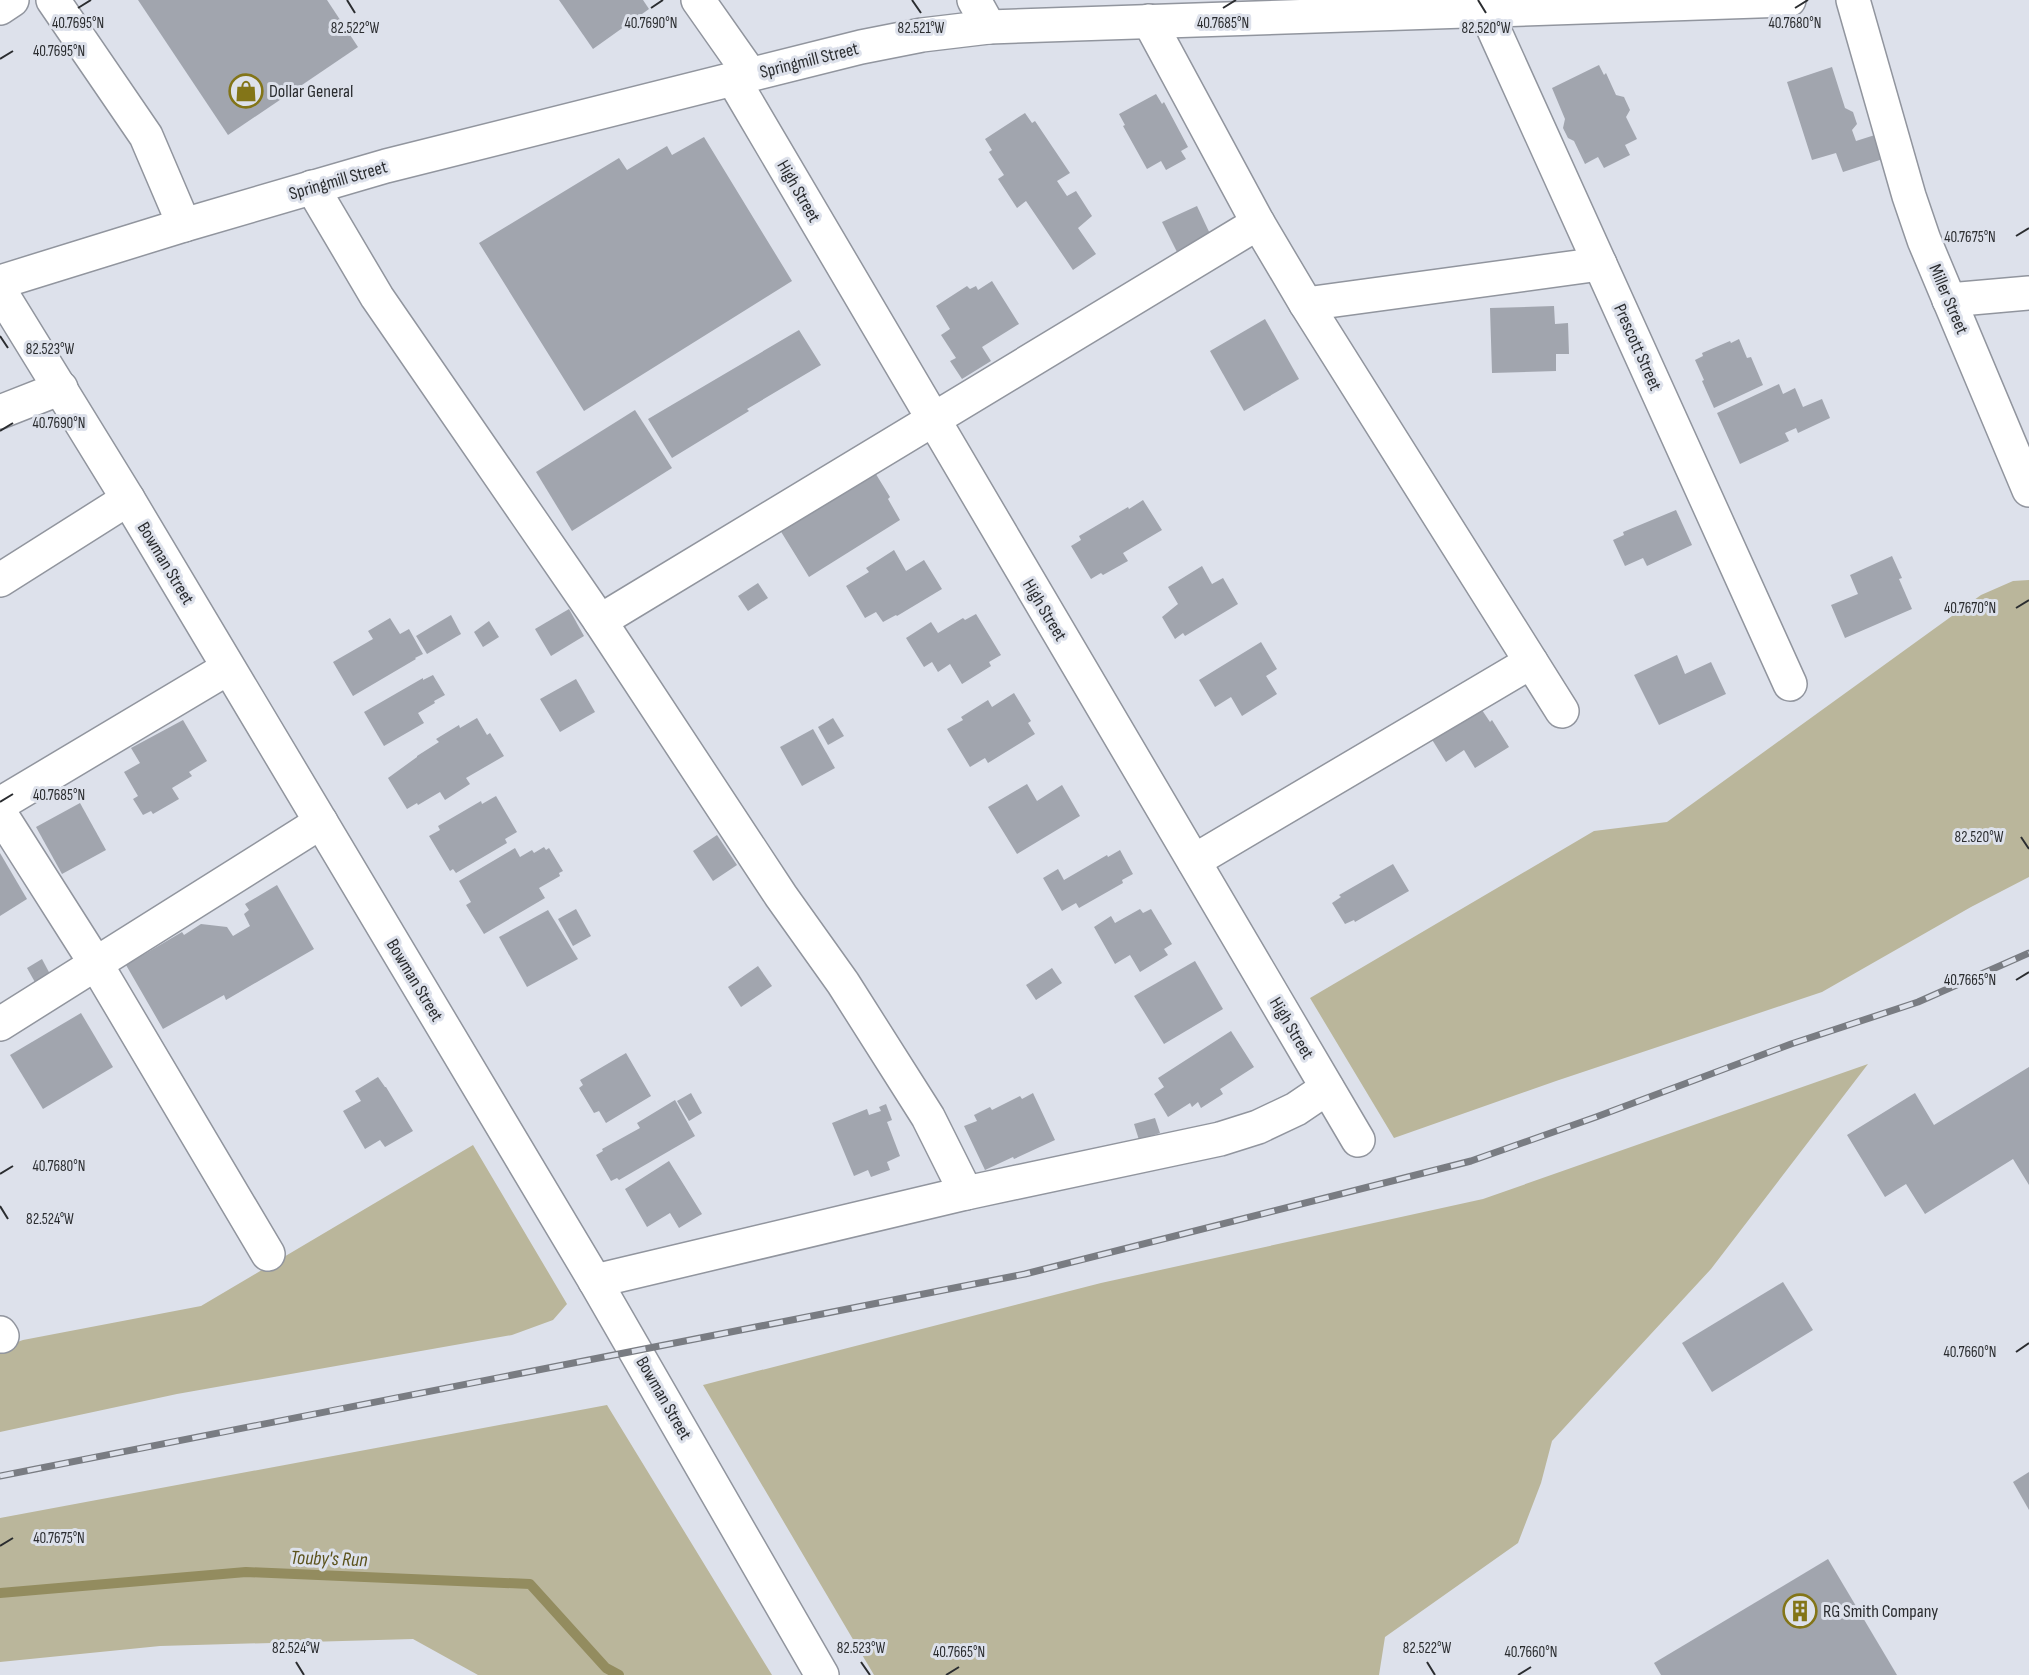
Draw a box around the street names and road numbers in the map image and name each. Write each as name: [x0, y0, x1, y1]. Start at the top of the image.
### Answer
street label: Springmill Street: [758, 38, 861, 83]
street label: Springmill Street: [287, 156, 390, 204]
street label: High Street: [772, 156, 825, 226]
street label: Miller Street: [1924, 261, 1973, 338]
street label: Prescott Street: [1609, 301, 1666, 394]
street label: Bowman Street: [133, 518, 199, 609]
street label: High Street: [1018, 576, 1071, 645]
street label: Bowman Street: [382, 935, 448, 1026]
street label: High Street: [1265, 994, 1318, 1063]
street label: Bowman Street: [631, 1353, 696, 1444]

